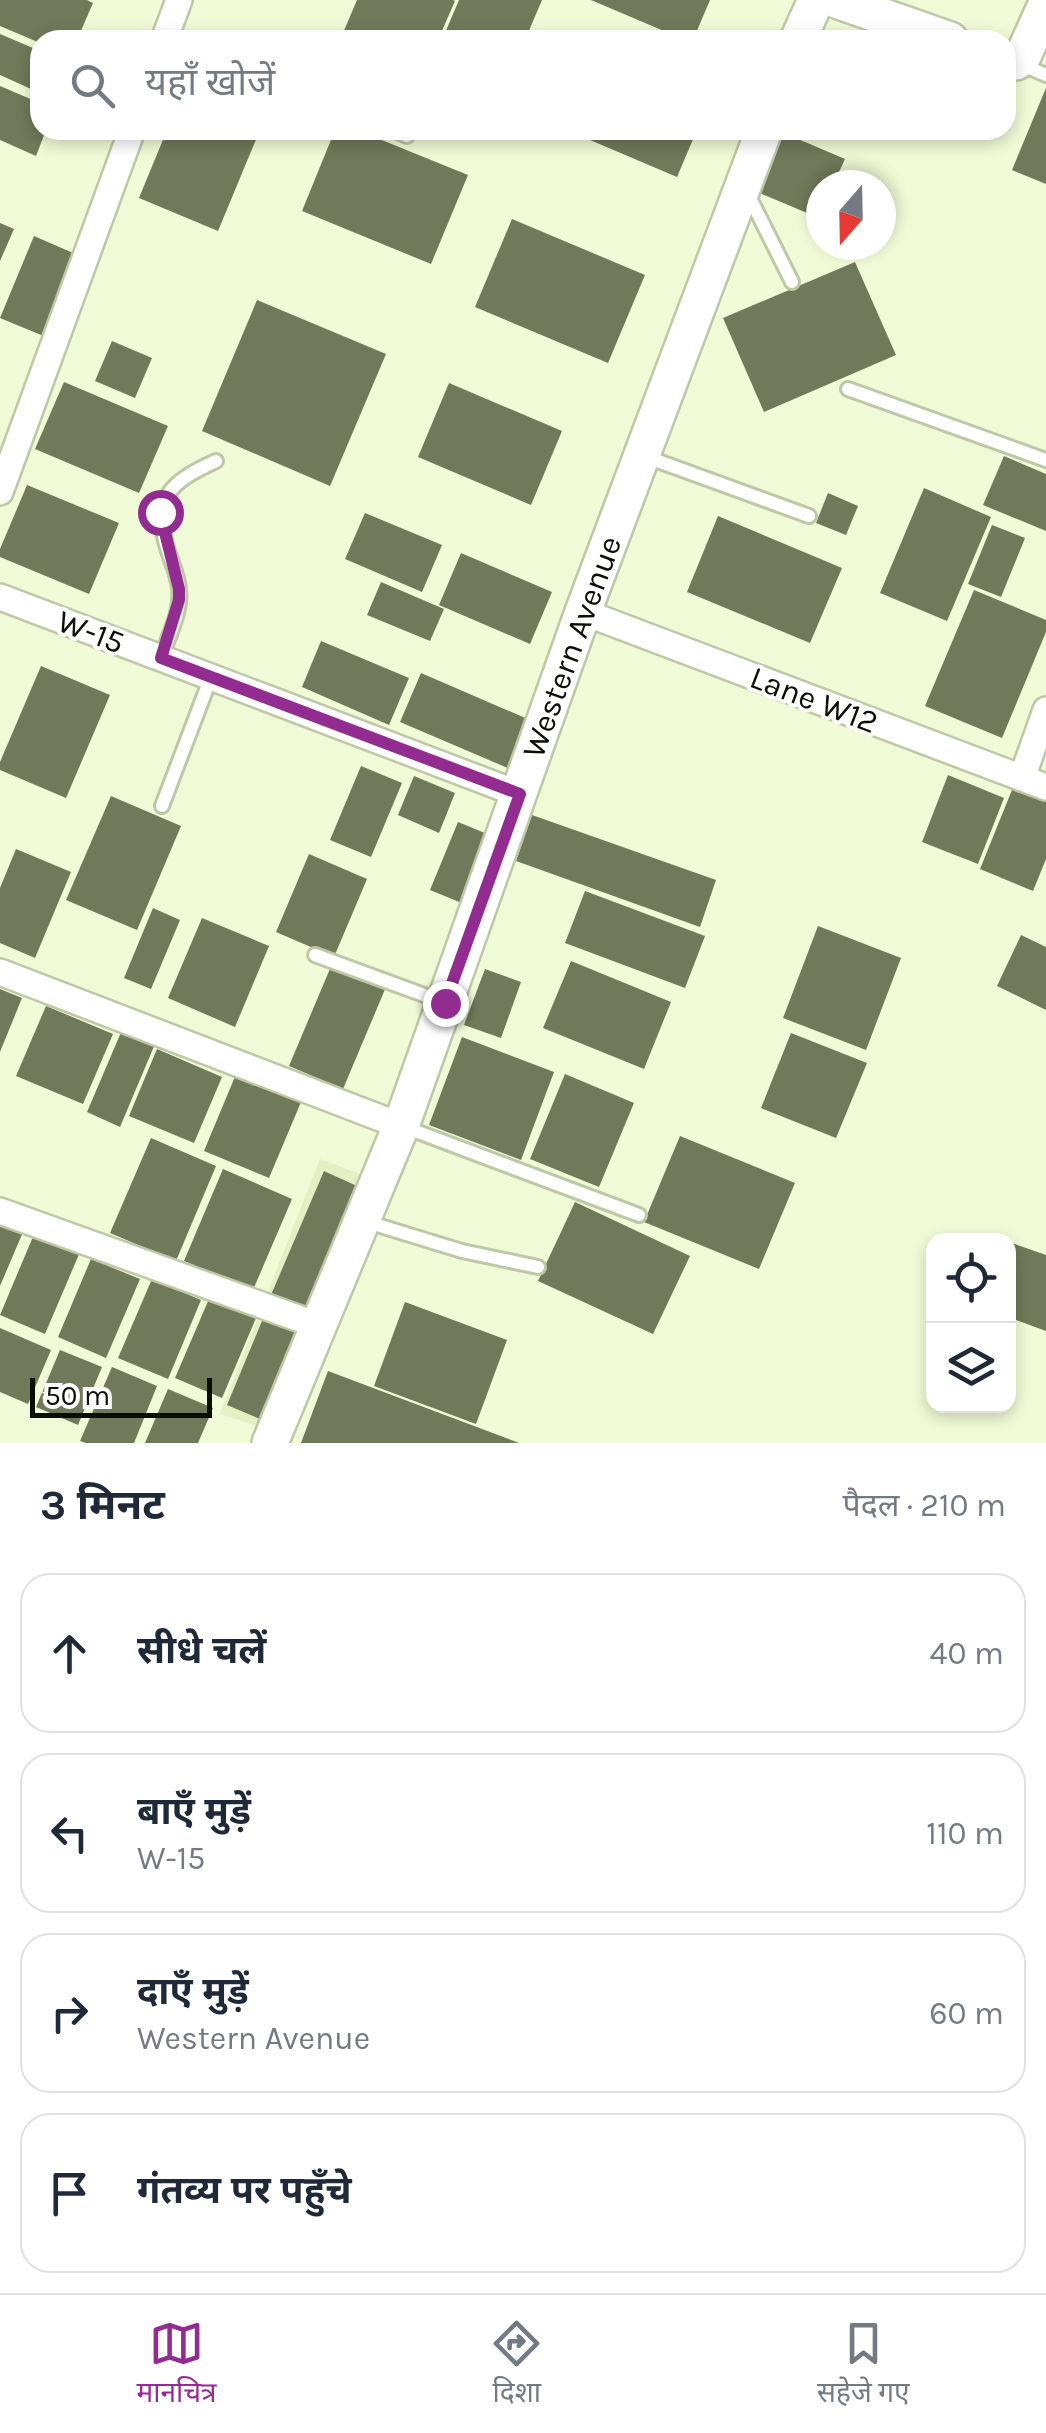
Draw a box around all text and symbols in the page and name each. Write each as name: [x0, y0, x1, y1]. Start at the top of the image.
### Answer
search box: [30, 30, 1016, 140]
icon: search: [65, 58, 120, 113]
text: यहाँ खोजें: [145, 60, 275, 105]
north arrow: [806, 170, 896, 260]
route start: [138, 490, 184, 536]
street label: Western Avenue: [515, 531, 629, 763]
street label: W-15: [52, 602, 130, 662]
street label: Lane W12: [745, 659, 883, 741]
route end: [423, 981, 469, 1027]
map controls: [926, 1233, 1016, 1413]
button: locate: [926, 1233, 1016, 1323]
button: layers: [926, 1323, 1016, 1413]
scale bar: [30, 1373, 212, 1418]
text: 50 m: [45, 1379, 110, 1412]
text: 3 मिनट: [40, 1480, 165, 1530]
text: पैदल · 210 m: [843, 1487, 1006, 1524]
icon: ahead: [42, 1626, 97, 1681]
text: सीधे चलें: [137, 1628, 266, 1673]
text: 40 m: [930, 1635, 1004, 1672]
text: बाएँ मुड़ें: [137, 1789, 251, 1834]
icon: left: [42, 1806, 97, 1861]
text: 110 m: [926, 1815, 1004, 1852]
text: W-15: [137, 1840, 205, 1877]
text: दाएँ मुड़ें: [137, 1969, 249, 2014]
icon: right: [42, 1986, 97, 2041]
text: 60 m: [929, 1995, 1004, 2032]
text: Western Avenue: [137, 2020, 370, 2057]
icon: arrive: [42, 2166, 97, 2221]
text: गंतव्य पर पहुँचे: [137, 2168, 352, 2213]
tab: मानचित्र: [136, 2316, 216, 2413]
tab: दिशा: [489, 2316, 544, 2413]
tab: सहेजे गए: [817, 2316, 910, 2413]

